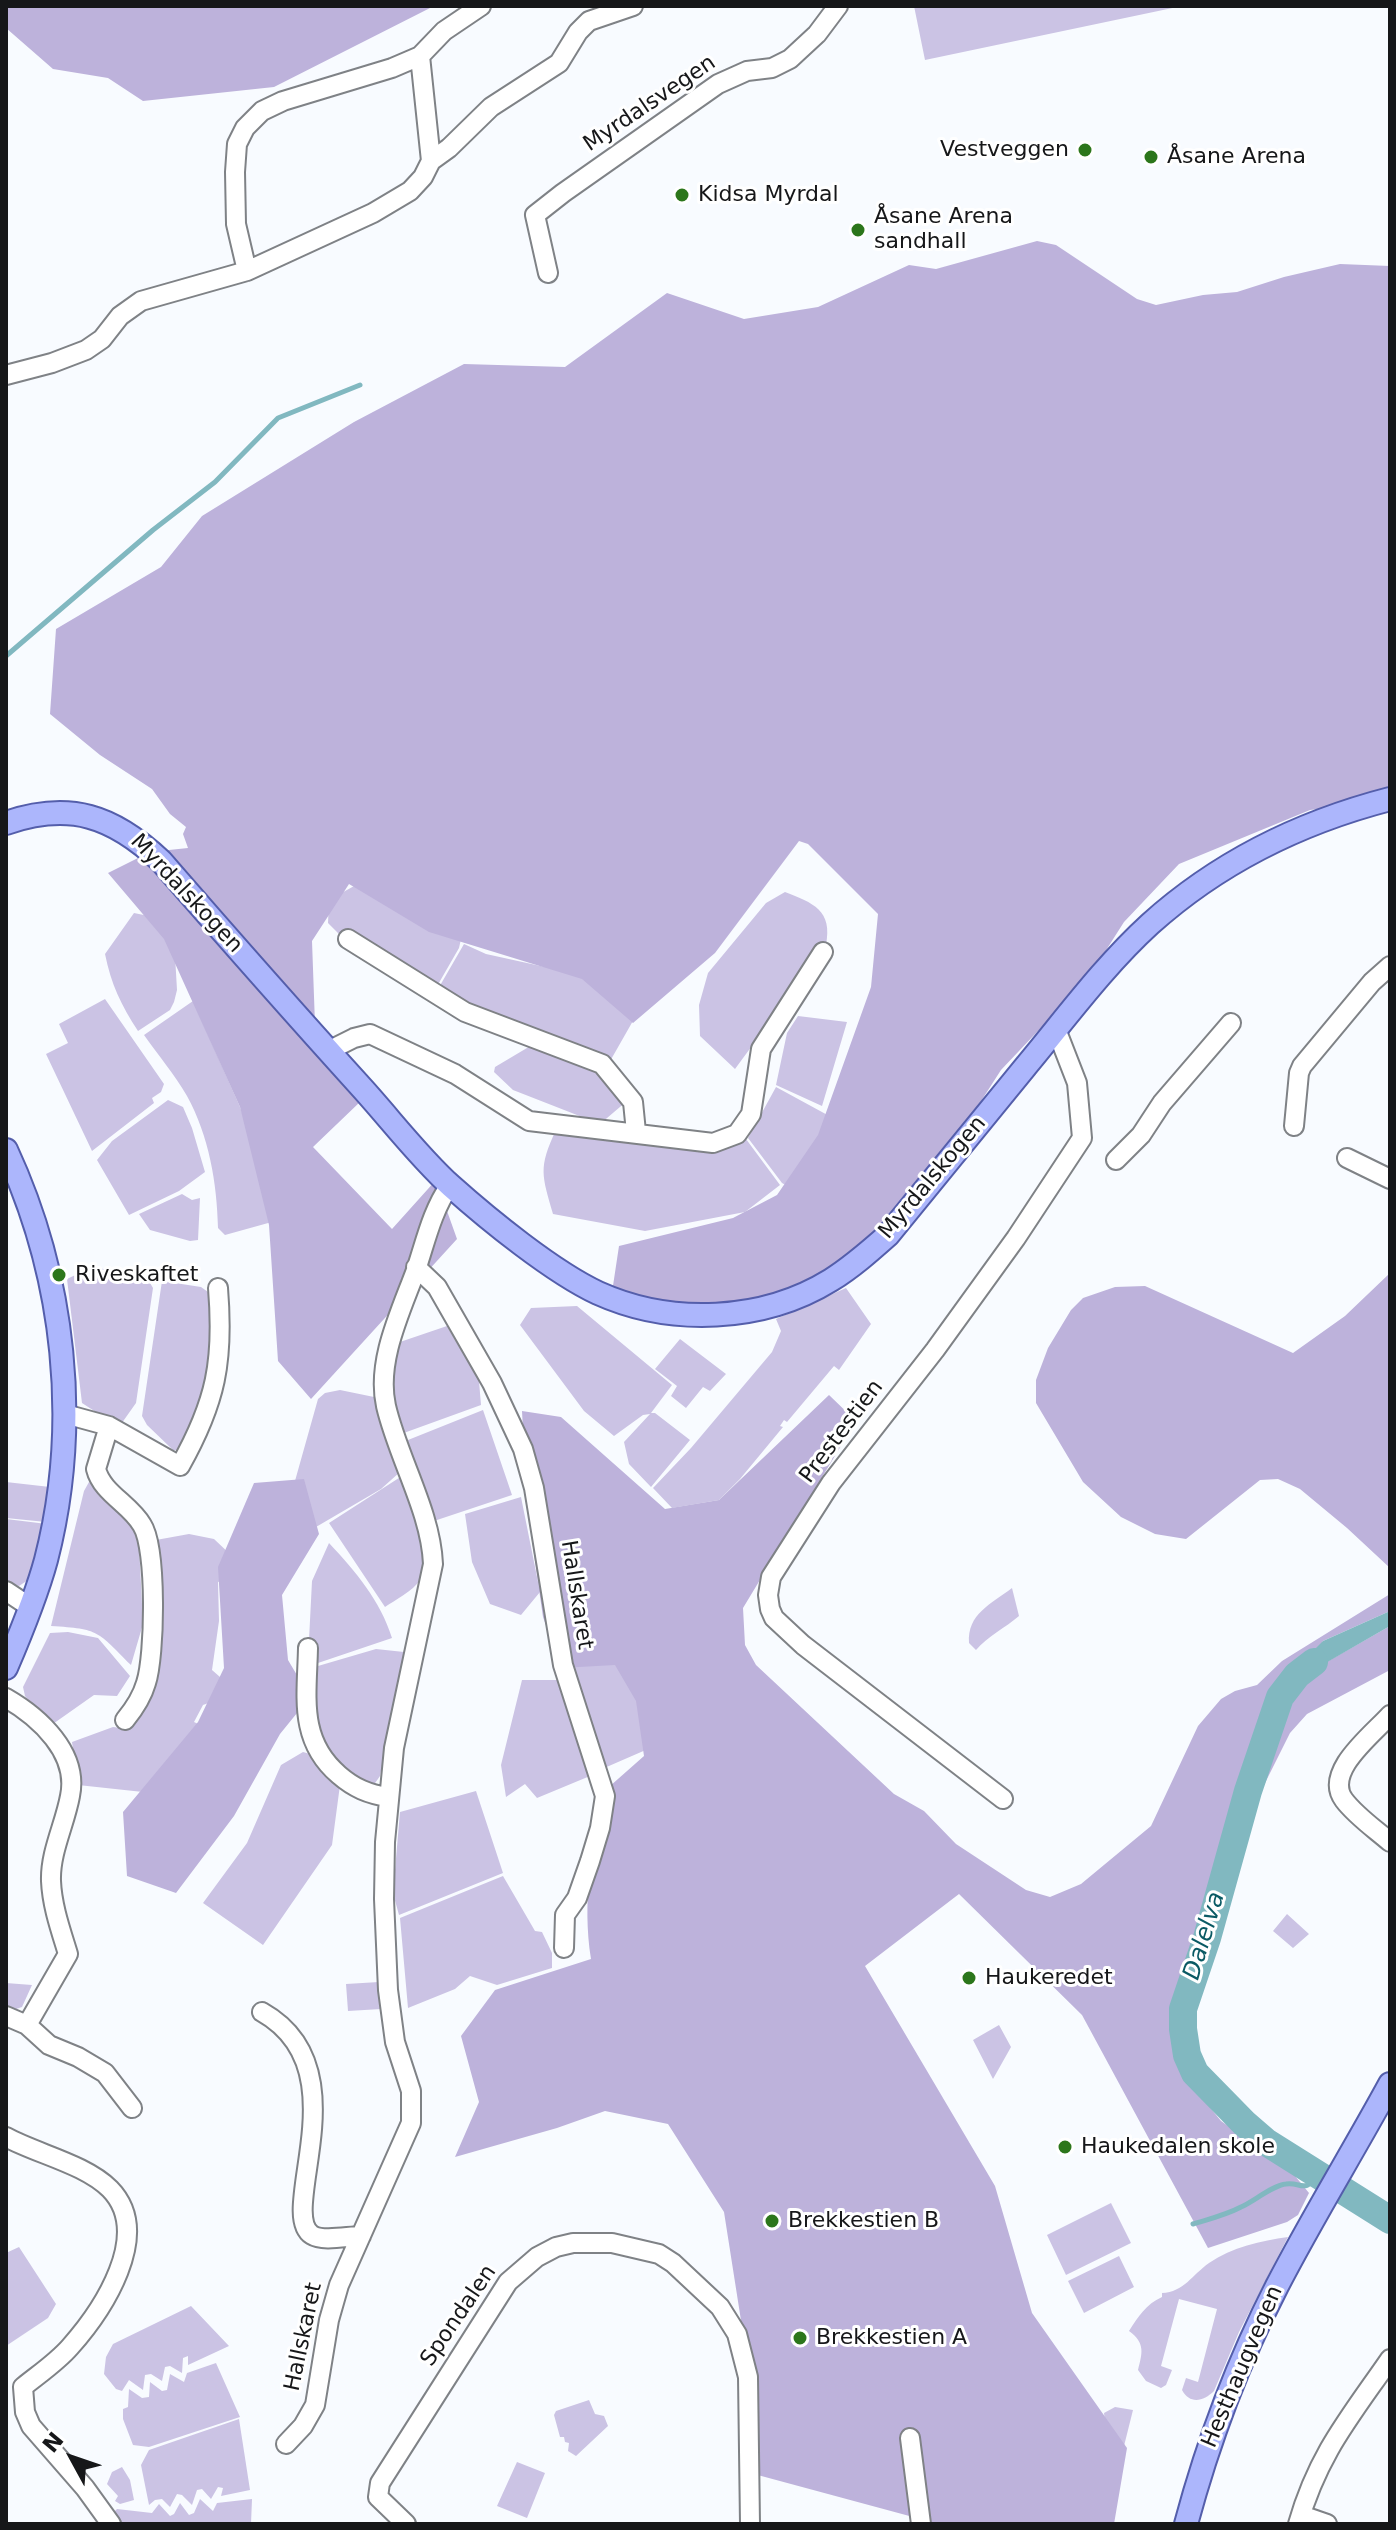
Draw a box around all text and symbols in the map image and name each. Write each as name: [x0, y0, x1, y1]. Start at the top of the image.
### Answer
street label: Myrdalsvegen: [579, 50, 721, 158]
place label: Vestveggen: [940, 137, 1069, 163]
marker: Vestveggen: [1076, 141, 1094, 159]
place label: Åsane Arena: [1167, 144, 1306, 170]
marker: Åsane Arena: [1142, 148, 1160, 166]
place label: Kidsa Myrdal: [698, 182, 839, 208]
marker: Kidsa Myrdal: [673, 186, 691, 204]
place label: Åsane Arena sandhall: [874, 204, 1013, 256]
marker: Åsane Arena sandhall: [849, 221, 867, 239]
street label: Myrdalskogen: [124, 829, 248, 959]
street label: Myrdalskogen: [874, 1111, 992, 1245]
place label: Riveskaftet: [75, 1262, 198, 1288]
marker: Riveskaftet: [50, 1266, 68, 1284]
street label: Prestestien: [795, 1375, 889, 1489]
street label: Hallskaret: [554, 1538, 598, 1652]
water label: Dalelva: [1178, 1889, 1232, 1983]
place label: Haukeredet: [985, 1965, 1113, 1991]
marker: Haukeredet: [960, 1969, 978, 1987]
place label: Haukedalen skole: [1081, 2134, 1275, 2160]
marker: Haukedalen skole: [1056, 2138, 1074, 2156]
place label: Brekkestien B: [788, 2208, 939, 2234]
marker: Brekkestien B: [763, 2212, 781, 2230]
street label: Spondalen: [416, 2260, 502, 2372]
street label: Hallskaret: [280, 2280, 328, 2394]
street label: Hesthaugvegen: [1197, 2282, 1289, 2452]
place label: Brekkestien A: [816, 2325, 967, 2351]
marker: Brekkestien A: [791, 2329, 809, 2347]
north arrow: [32, 2418, 112, 2498]
text: N: [38, 2427, 69, 2457]

